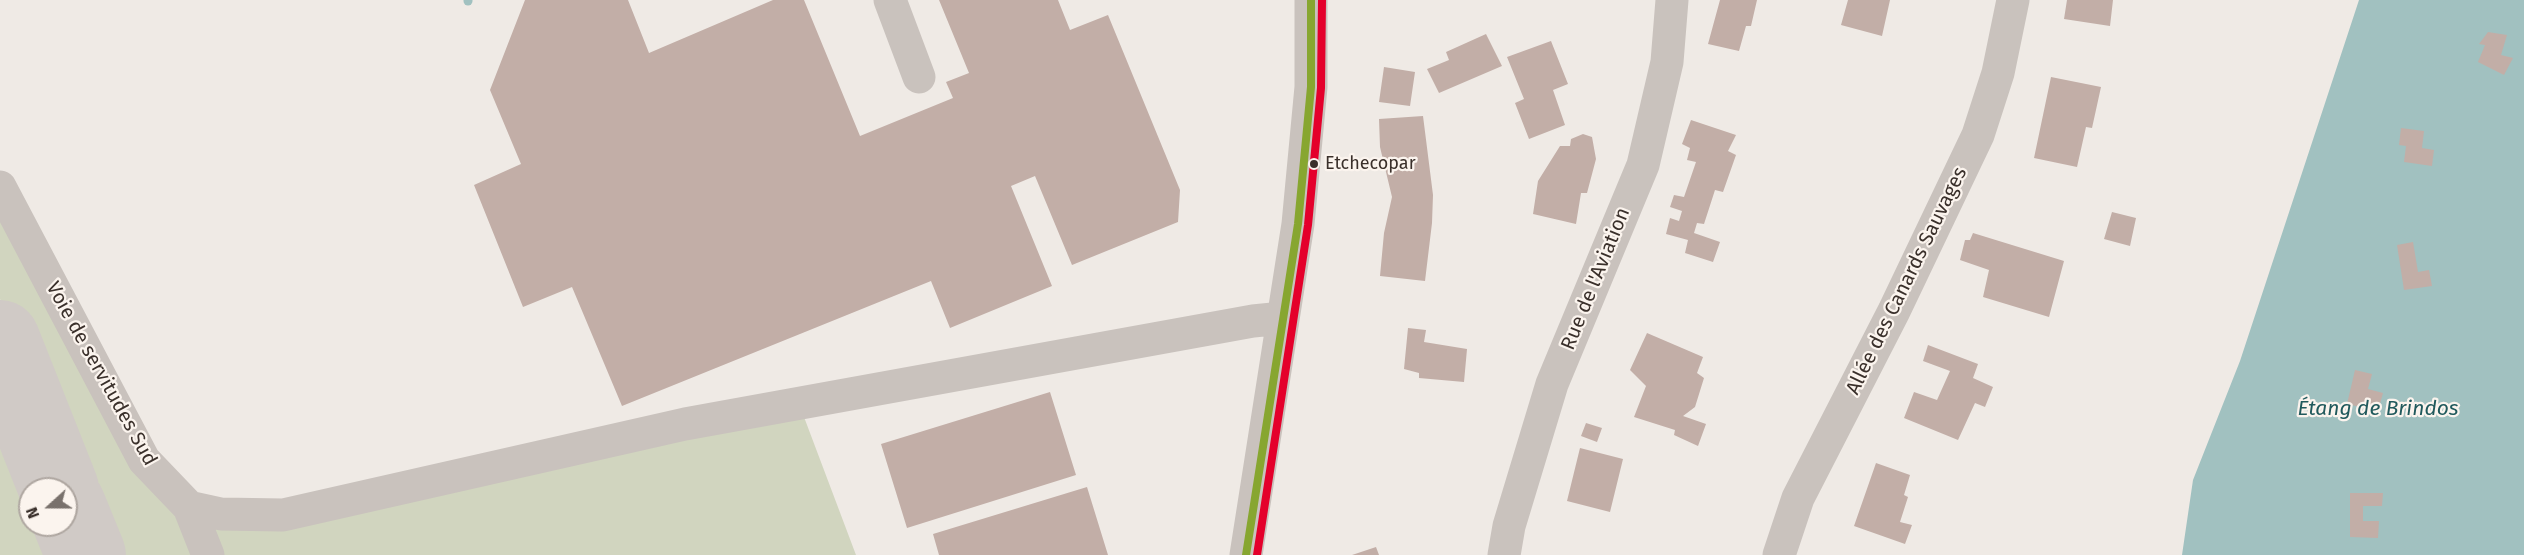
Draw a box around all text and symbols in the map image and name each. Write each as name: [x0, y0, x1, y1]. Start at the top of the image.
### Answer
place label: Etchecopar: [1325, 153, 1416, 175]
marker: Etchecopar: [1308, 158, 1320, 170]
street label: Allée des Canards Sauvages: [1841, 163, 1973, 399]
street label: Rue de l'Aviation: [1556, 204, 1636, 354]
street label: Voie de servitudes Sud: [40, 278, 162, 470]
water label: Étang de Brindos: [2297, 396, 2459, 422]
north arrow: [18, 477, 78, 537]
text: N: [22, 505, 43, 521]

